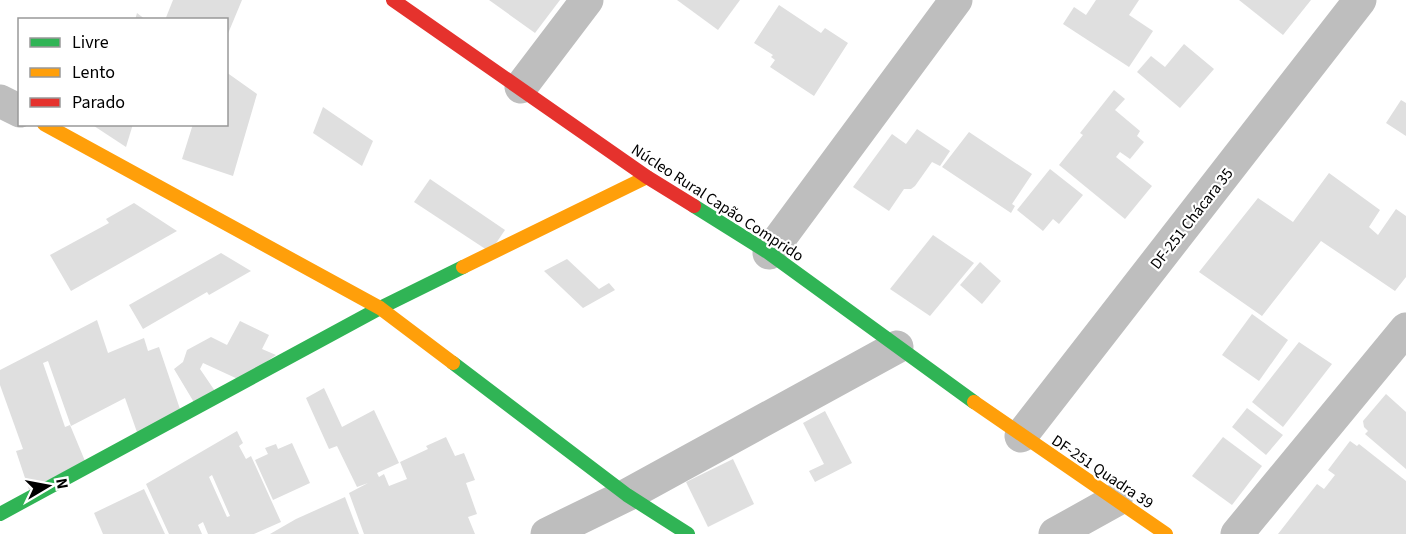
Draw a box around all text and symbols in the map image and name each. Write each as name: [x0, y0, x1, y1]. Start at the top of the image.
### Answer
legend: [18, 18, 228, 126]
text: Livre: [72, 30, 109, 55]
text: Lento: [72, 60, 115, 85]
text: Parado: [72, 90, 125, 115]
street label: Núcleo Rural Capão Comprido: [627, 139, 808, 267]
street label: DF-251 Chácara 35: [1145, 163, 1238, 274]
street label: DF-251 Quadra 39: [1047, 430, 1158, 514]
north arrow: [18, 456, 78, 516]
text: N: [50, 476, 74, 491]

